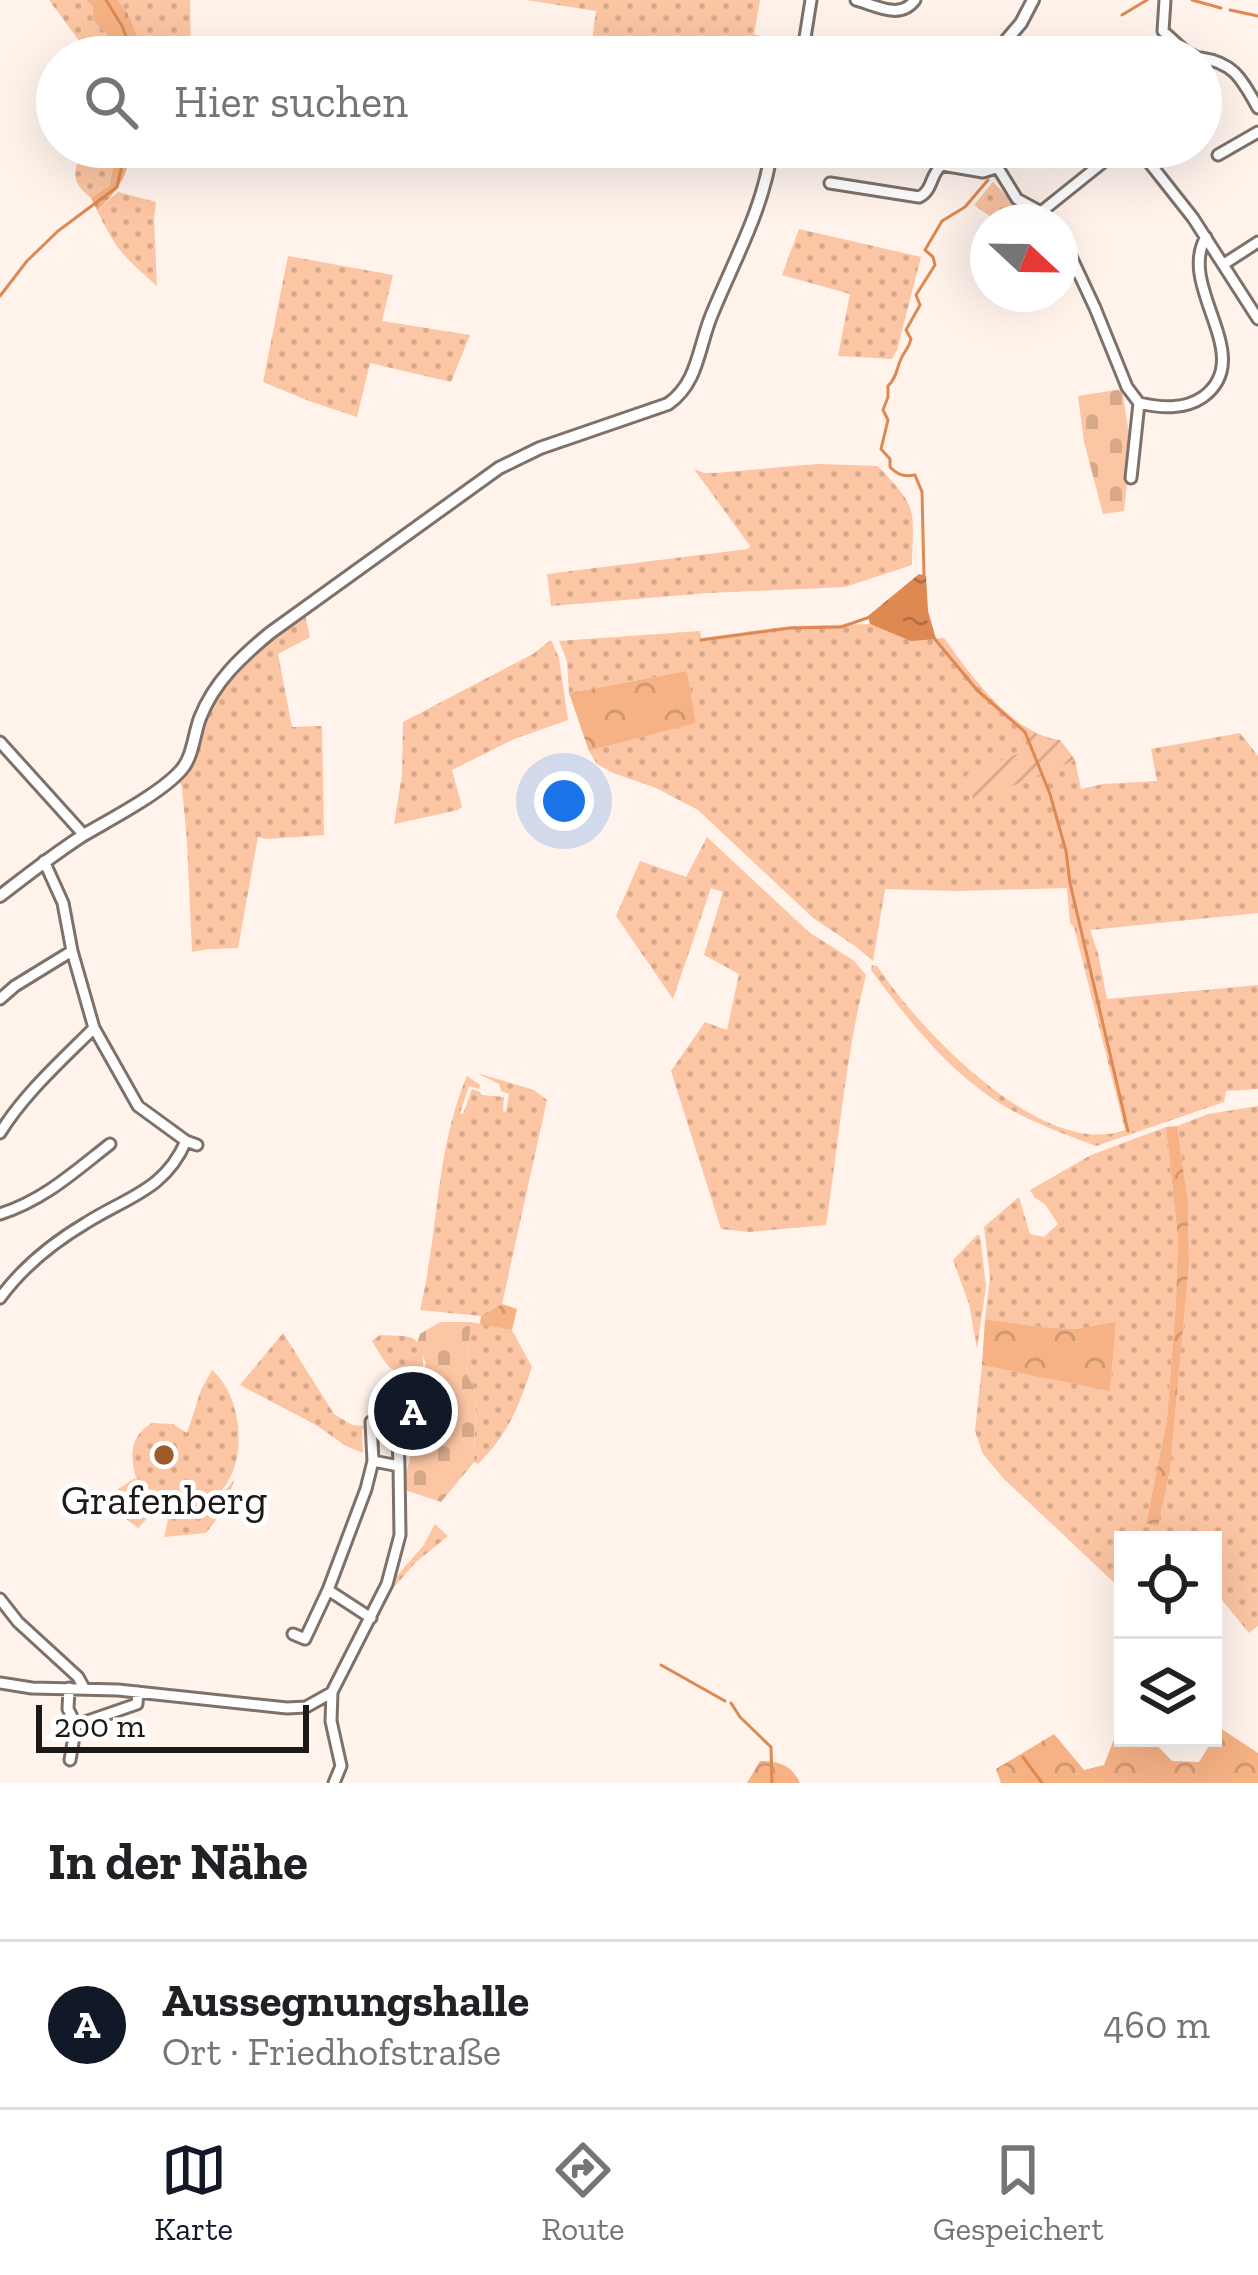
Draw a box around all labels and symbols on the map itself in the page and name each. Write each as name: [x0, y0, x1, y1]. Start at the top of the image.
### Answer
north arrow: [970, 204, 1078, 312]
your location: [534, 771, 594, 831]
pin: A: [374, 1366, 452, 1456]
marker: Grafenberg: [151, 1442, 177, 1468]
place label: Grafenberg: [61, 1474, 267, 1525]
scale bar: [36, 1699, 309, 1752]

